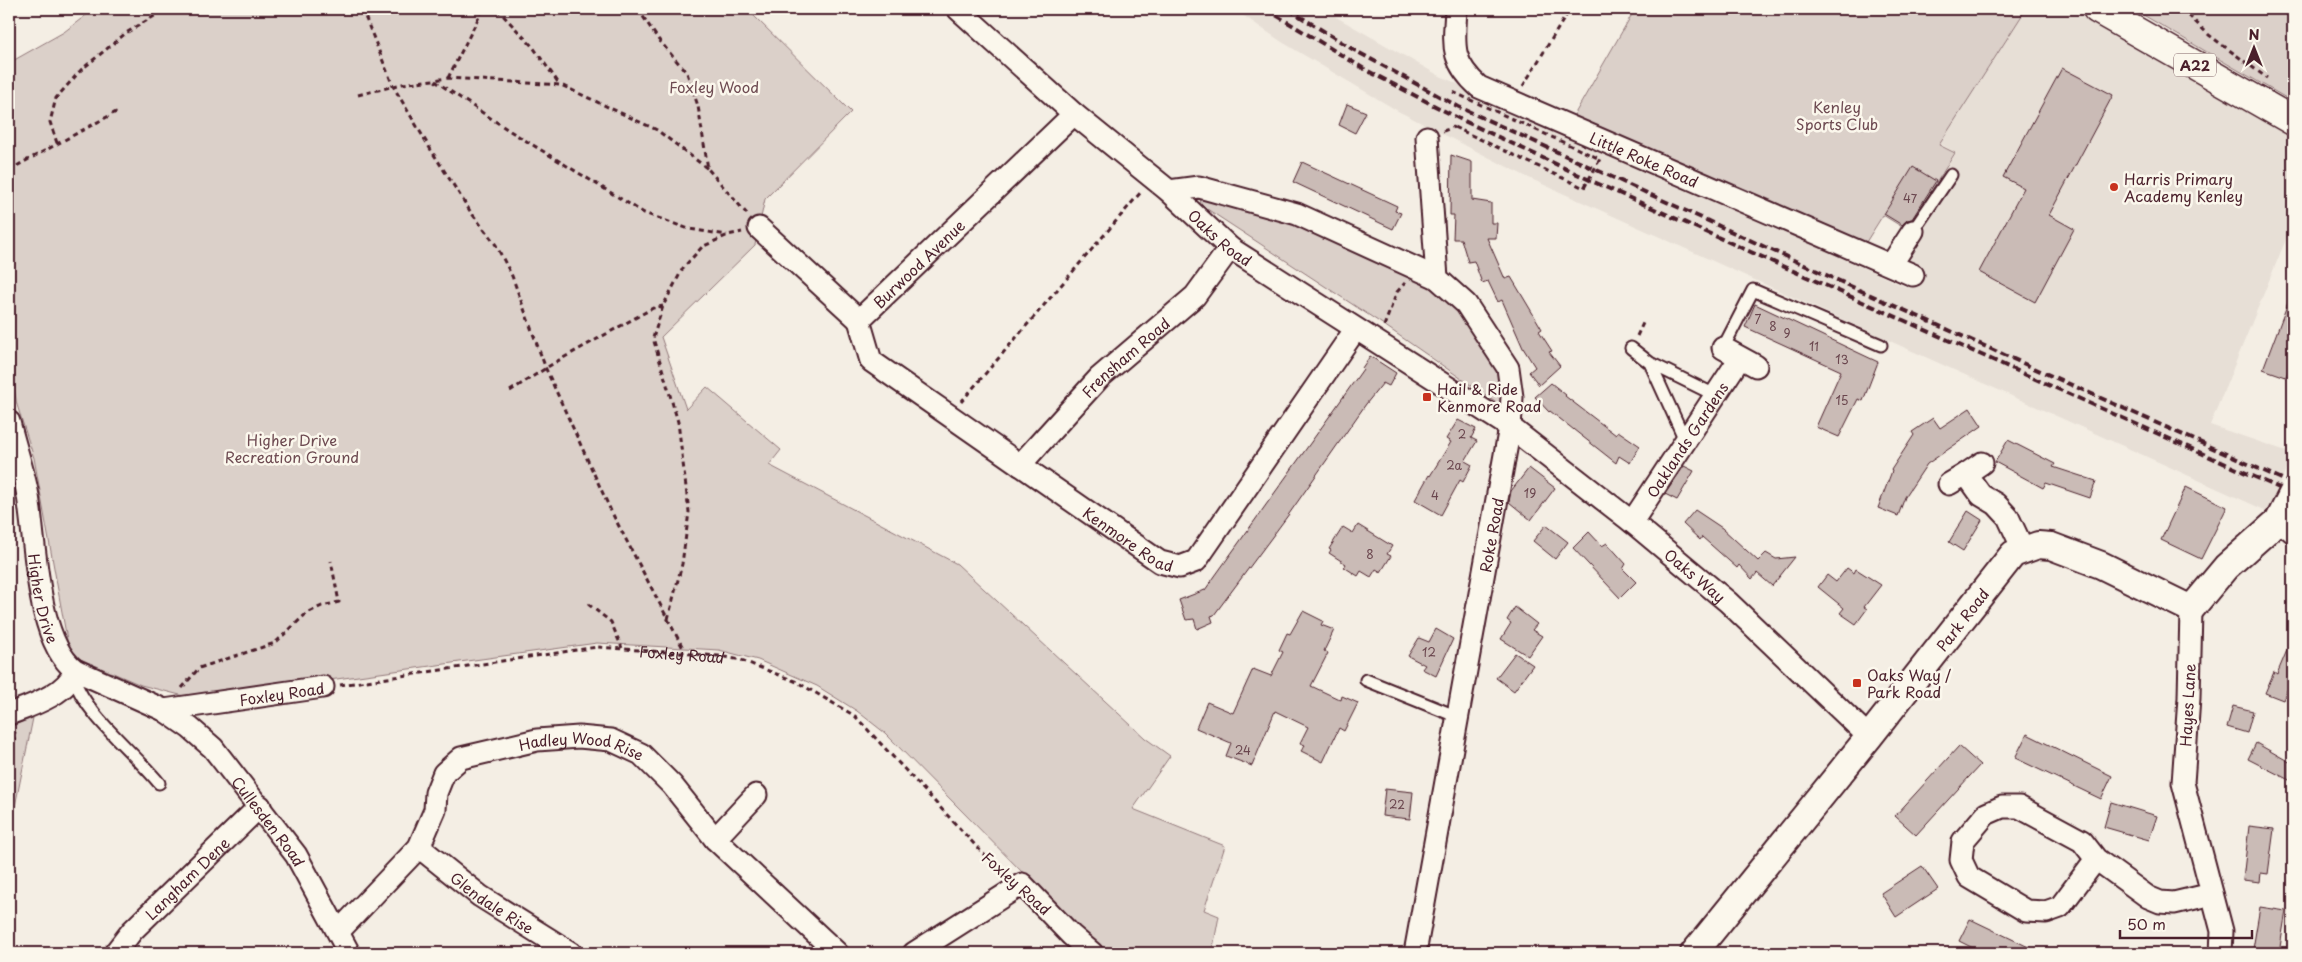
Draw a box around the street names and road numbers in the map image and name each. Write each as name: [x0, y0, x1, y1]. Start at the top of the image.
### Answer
road number: A22: [2174, 54, 2216, 76]
street label: Little Roke Road: [1586, 125, 1702, 192]
street label: Oaks Road: [1183, 203, 1257, 271]
street label: Burwood Avenue: [867, 214, 969, 313]
street label: Frensham Road: [1076, 311, 1174, 402]
street label: Oaklands Gardens: [1640, 377, 1733, 502]
street label: Roke Road: [1472, 495, 1509, 574]
street label: Kenmore Road: [1079, 501, 1176, 576]
street label: Oaks Way: [1660, 543, 1731, 607]
street label: Higher Drive: [23, 552, 65, 647]
street label: Park Road: [1930, 583, 1994, 655]
street label: Foxley Road: [638, 639, 727, 668]
street label: Hayes Lane: [2173, 663, 2201, 747]
street label: Foxley Road: [238, 675, 326, 710]
street label: Hadley Wood Rise: [516, 725, 648, 765]
street label: Cullesden Road: [227, 771, 311, 870]
street label: Langham Dene: [139, 831, 234, 924]
street label: Foxley Road: [977, 846, 1057, 920]
street label: Glendale Rise: [446, 865, 539, 939]

